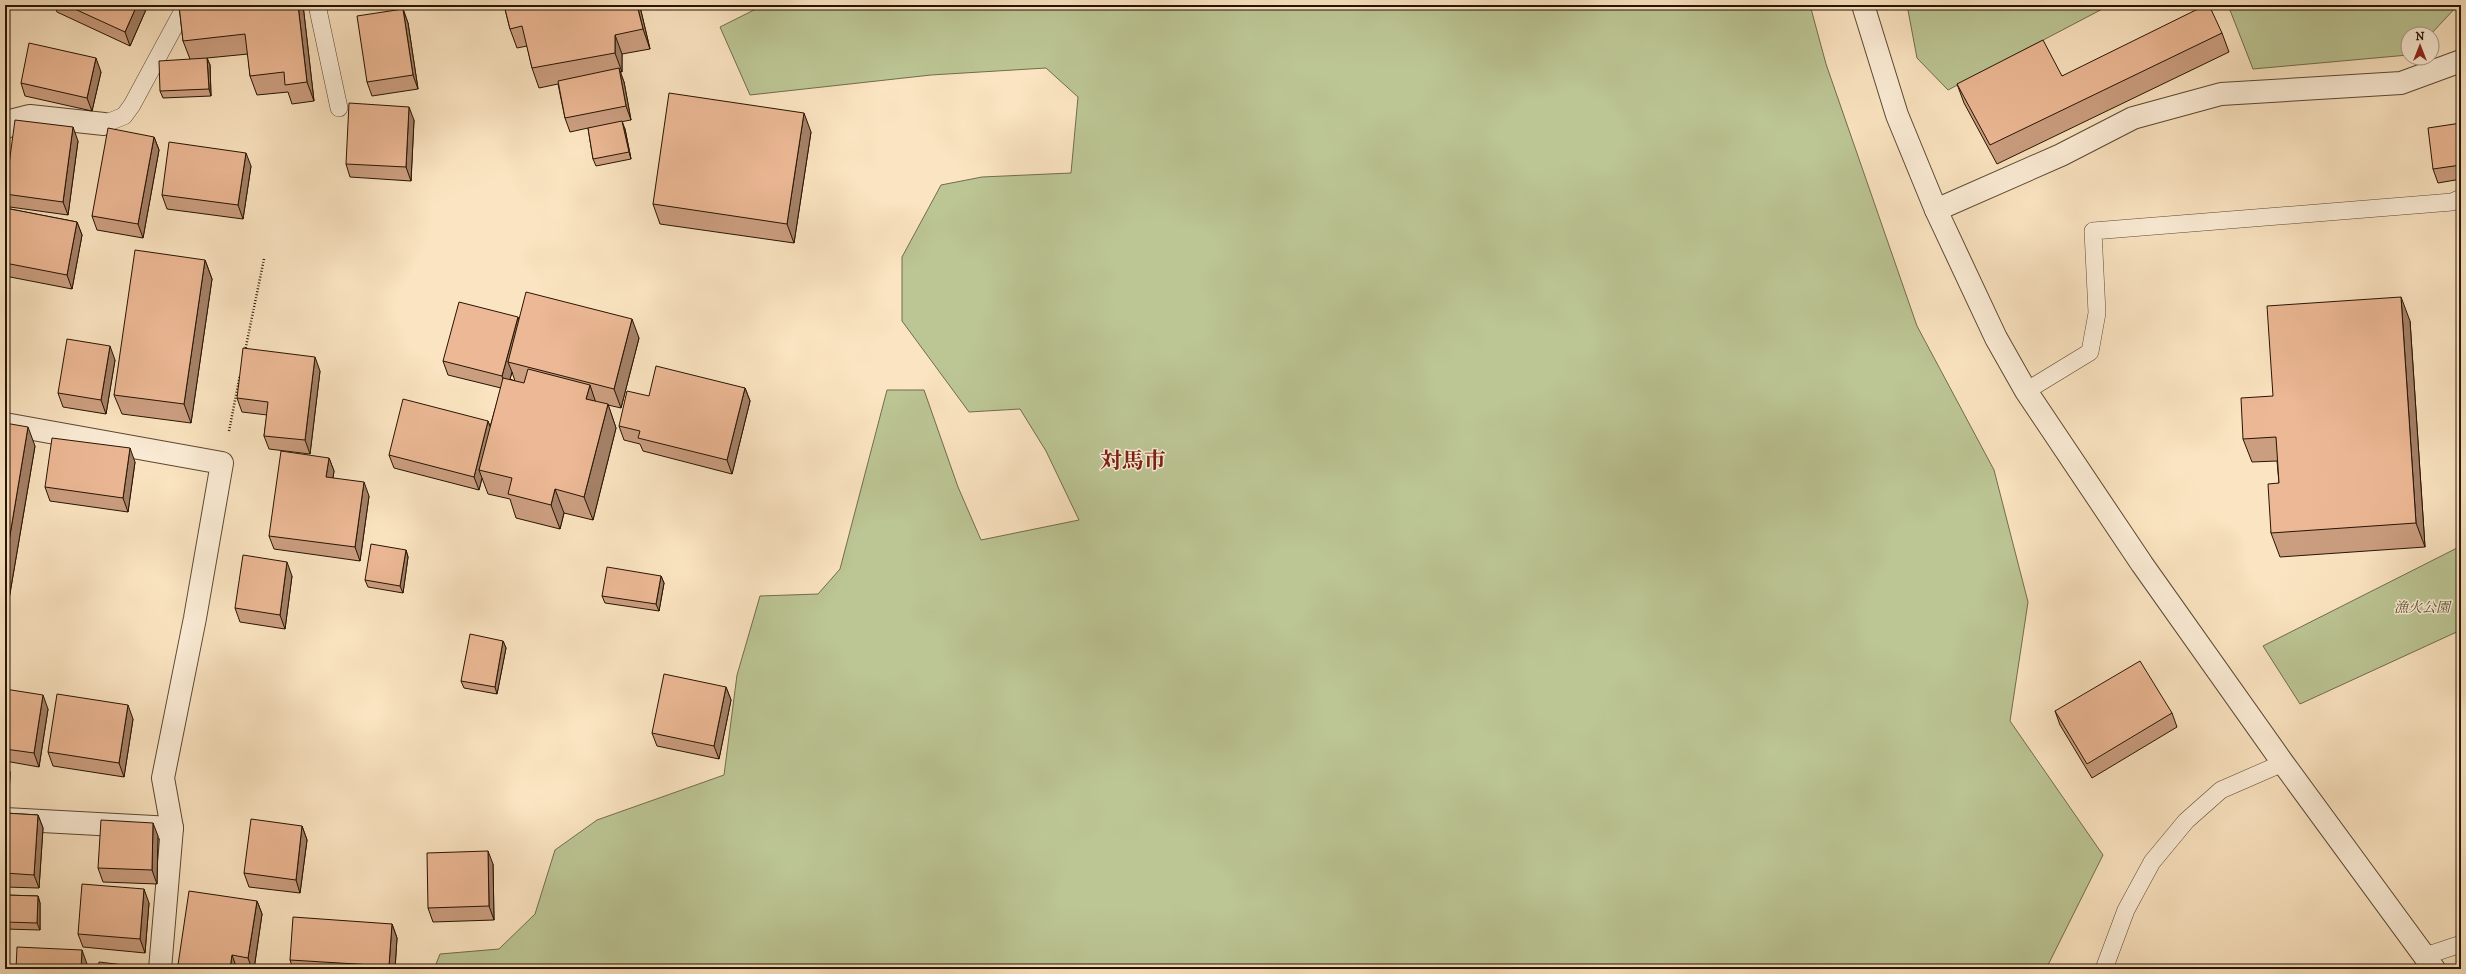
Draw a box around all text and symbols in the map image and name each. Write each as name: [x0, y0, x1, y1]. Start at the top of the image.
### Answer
north arrow: [2400, 26, 2440, 66]
text: N: [2415, 30, 2425, 44]
district label: 対馬市: [1100, 448, 1166, 475]
park label: 漁火公園: [2394, 599, 2452, 617]

